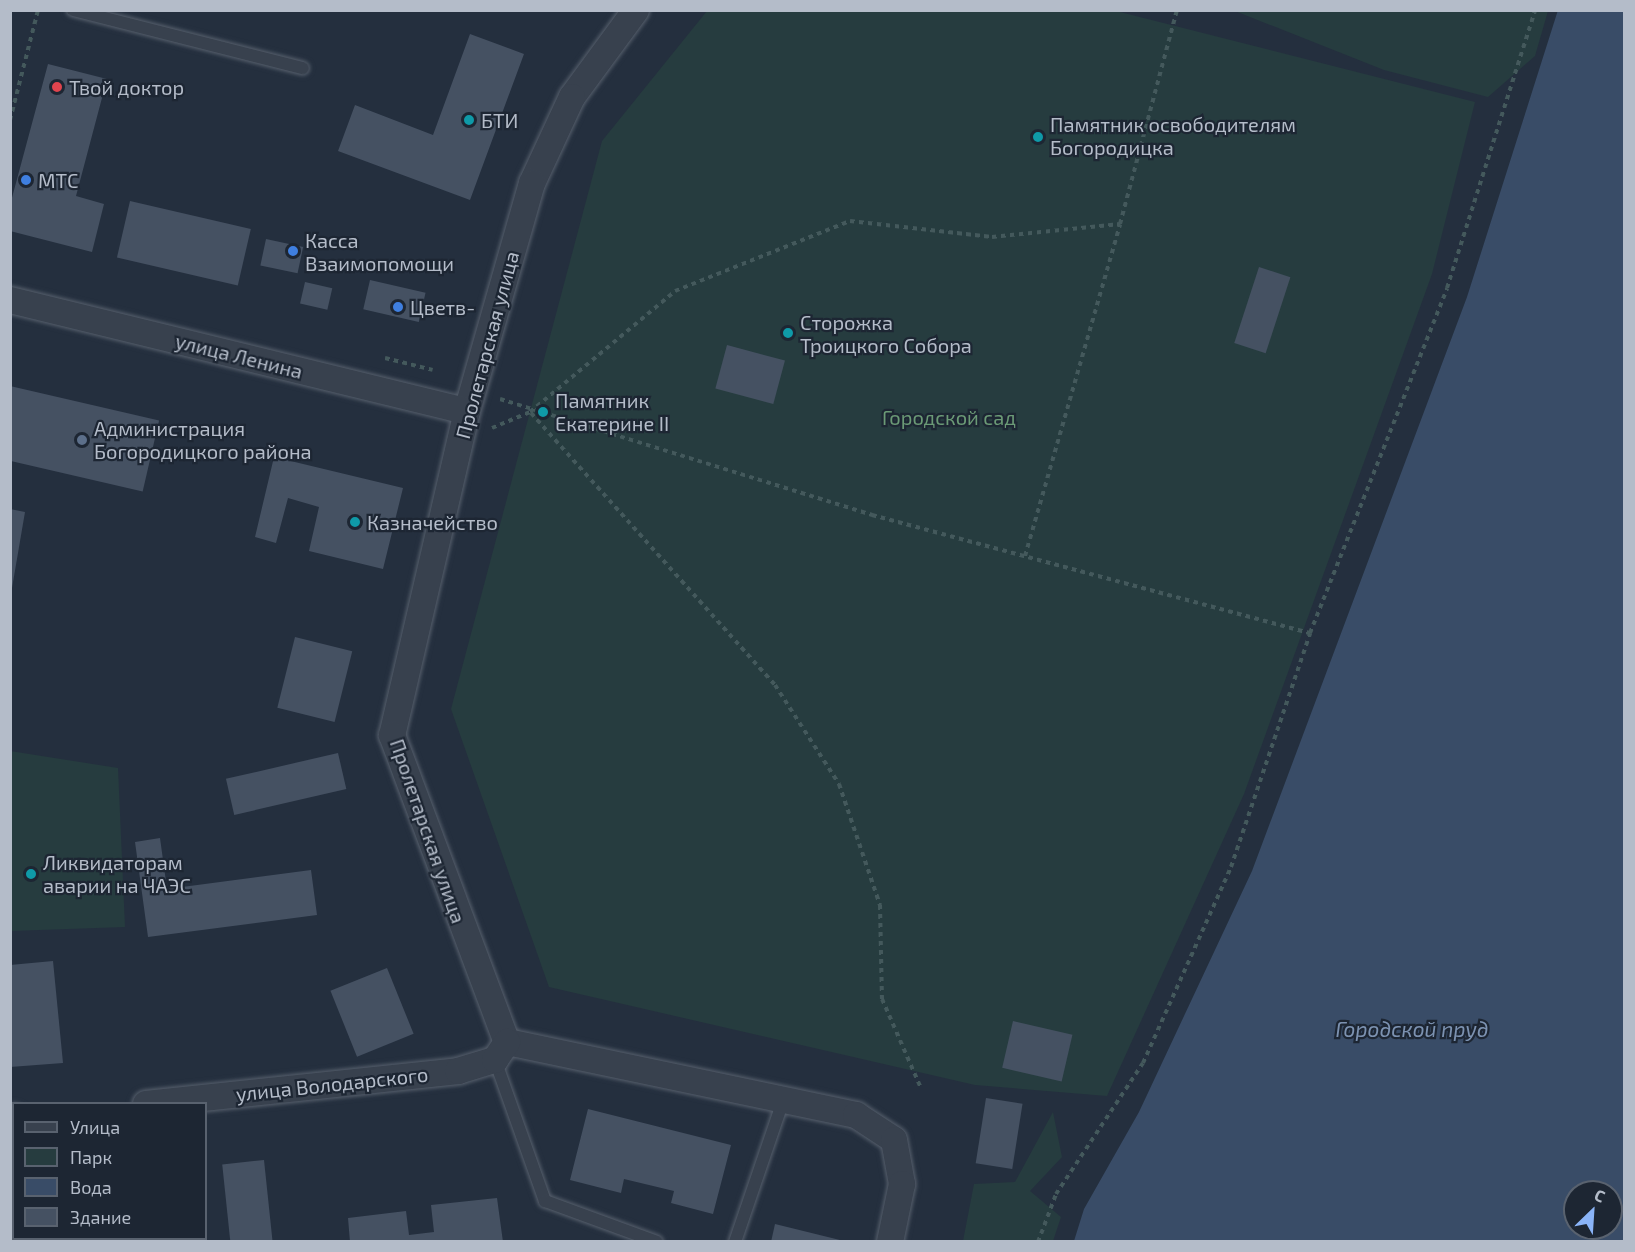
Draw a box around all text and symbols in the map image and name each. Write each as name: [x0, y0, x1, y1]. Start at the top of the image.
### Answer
place label: Твой доктор: [69, 75, 184, 99]
marker: Твой доктор: [50, 80, 64, 94]
place label: БТИ: [481, 108, 518, 132]
marker: БТИ: [462, 113, 476, 127]
place label: Памятник освободителям Богородицка: [1050, 113, 1296, 160]
marker: Памятник освободителям Богородицка: [1031, 130, 1045, 144]
place label: МТС: [38, 168, 78, 192]
marker: МТС: [19, 173, 33, 187]
place label: Касса Взаимопомощи: [305, 228, 454, 275]
marker: Касса Взаимопомощи: [286, 244, 300, 258]
street label: Пролетарская улица: [450, 249, 524, 441]
place label: Цветв-: [410, 295, 475, 319]
marker: Цветв-: [391, 300, 405, 314]
place label: Сторожка Троицкого Собора: [800, 310, 972, 357]
marker: Сторожка Троицкого Собора: [781, 326, 795, 340]
street label: улица Ленина: [173, 329, 305, 383]
place label: Памятник Екатерине II: [555, 388, 669, 435]
marker: Памятник Екатерине II: [536, 405, 550, 419]
park label: Городской сад: [882, 405, 1016, 429]
place label: Администрация Богородицкого района: [94, 416, 312, 463]
marker: Администрация Богородицкого района: [75, 433, 89, 447]
place label: Казначейство: [367, 510, 498, 534]
marker: Казначейство: [348, 515, 362, 529]
street label: Пролетарская улица: [385, 736, 471, 926]
place label: Ликвидаторам аварии на ЧАЭС: [43, 850, 191, 897]
marker: Ликвидаторам аварии на ЧАЭС: [24, 867, 38, 881]
water label: Городской пруд: [1335, 1016, 1489, 1042]
street label: улица Володарского: [235, 1062, 429, 1106]
legend: [12, 1102, 207, 1240]
text: Улица: [70, 1116, 120, 1138]
text: Парк: [70, 1146, 112, 1168]
text: Вода: [70, 1176, 112, 1198]
north arrow: [1563, 1180, 1623, 1240]
text: С: [1592, 1184, 1608, 1206]
text: Здание: [70, 1206, 131, 1228]

